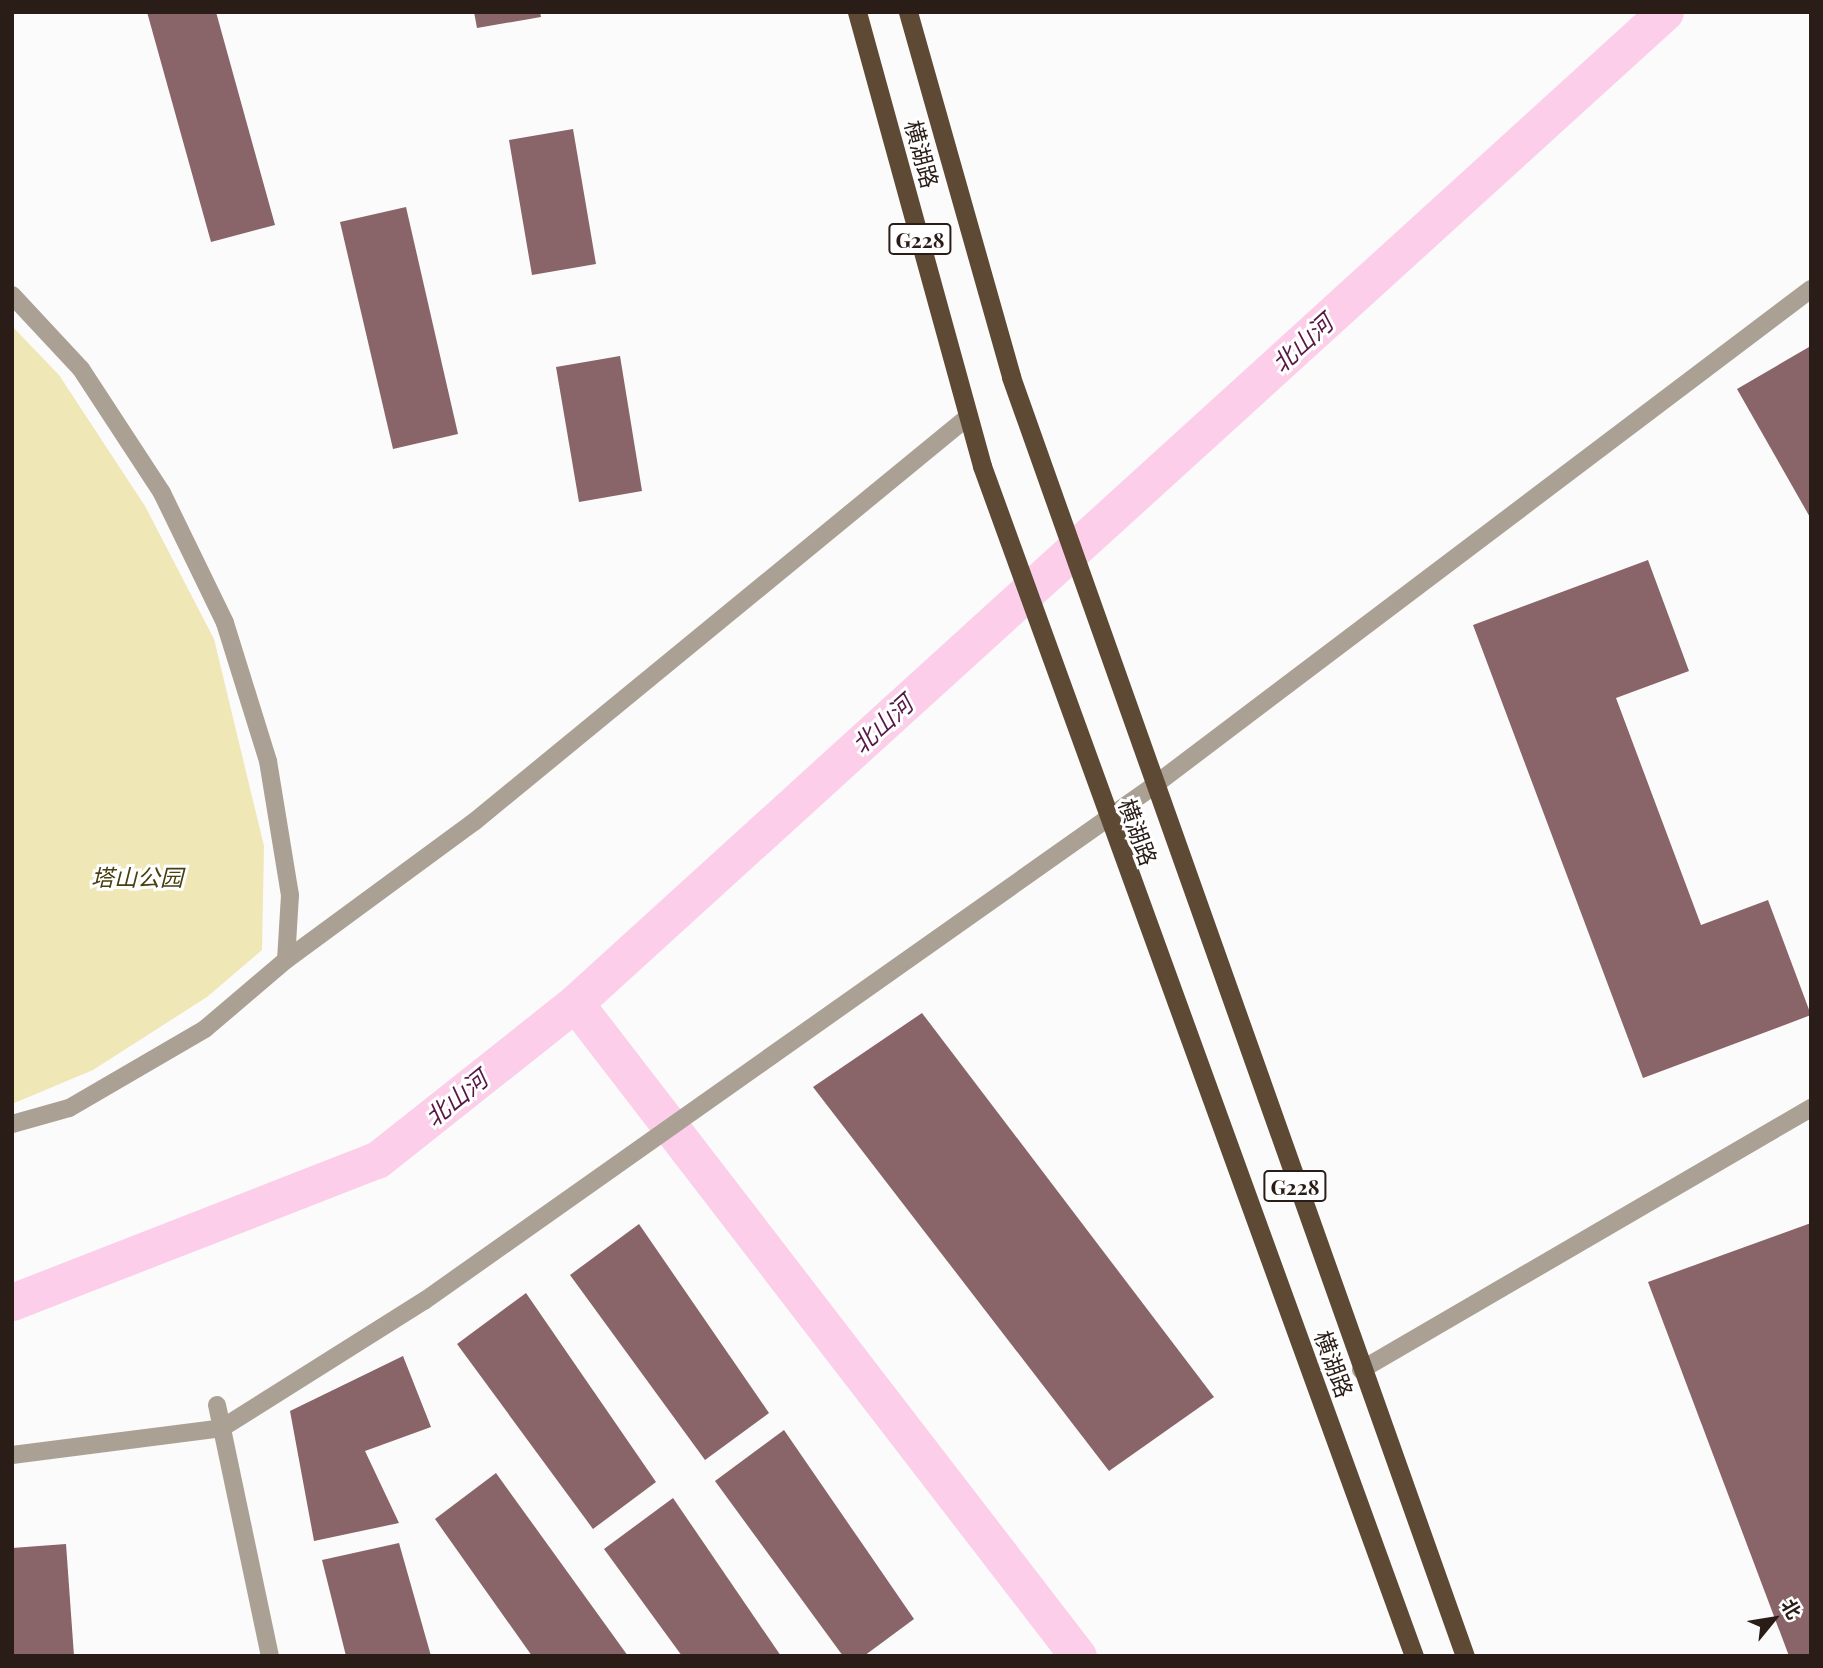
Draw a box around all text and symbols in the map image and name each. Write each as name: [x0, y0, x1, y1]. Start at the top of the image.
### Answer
street label: 横湖路: [900, 117, 944, 191]
road number: G228: [887, 222, 953, 256]
water label: 北山河: [1266, 308, 1338, 378]
water label: 北山河: [846, 689, 918, 759]
street label: 横湖路: [1113, 795, 1163, 869]
park label: 塔山公园: [91, 863, 183, 891]
water label: 北山河: [419, 1064, 493, 1132]
road number: G228: [1262, 1168, 1328, 1204]
street label: 横湖路: [1309, 1327, 1359, 1401]
north arrow: [1739, 1584, 1809, 1654]
text: 北: [1776, 1594, 1808, 1623]

